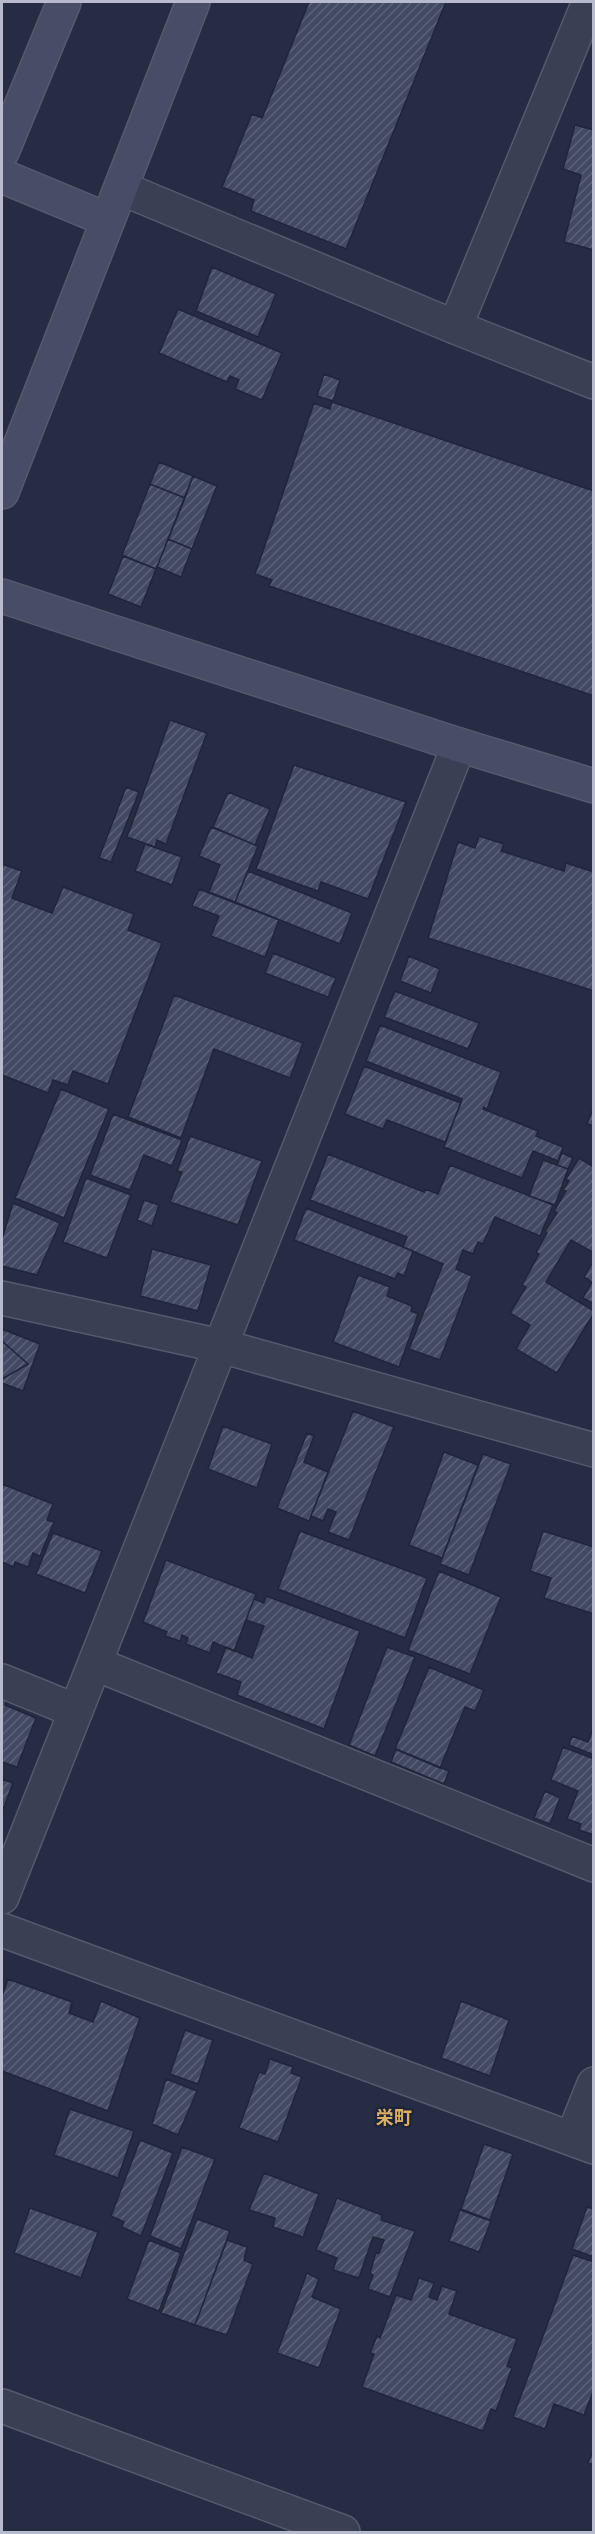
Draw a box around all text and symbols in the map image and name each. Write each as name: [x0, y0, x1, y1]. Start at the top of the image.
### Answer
district label: 栄町: [376, 2107, 412, 2128]

